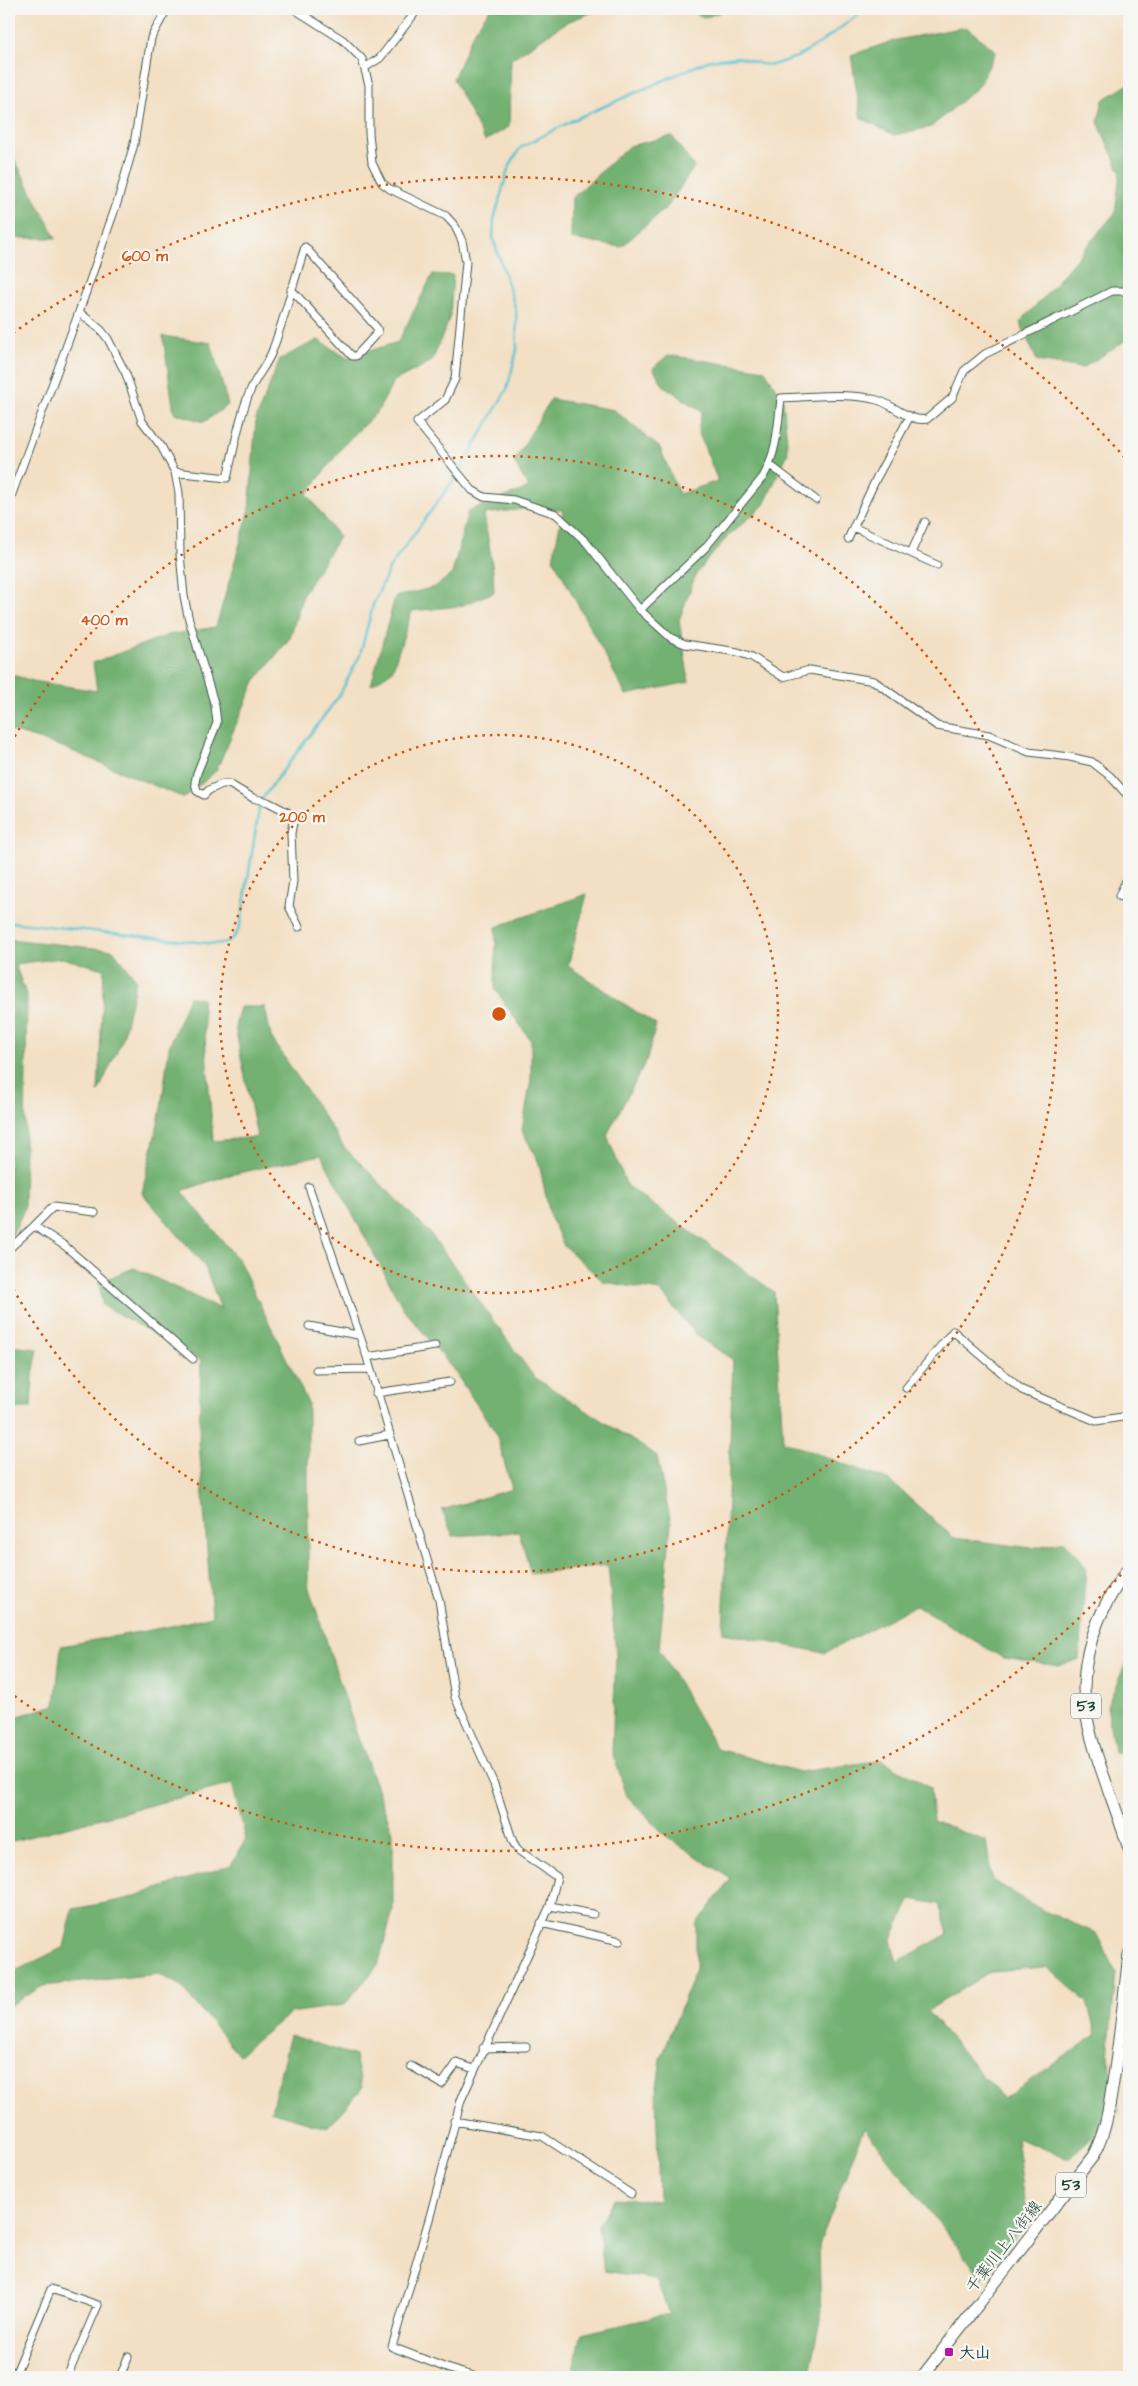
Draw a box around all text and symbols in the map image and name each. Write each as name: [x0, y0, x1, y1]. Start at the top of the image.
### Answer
text: 600 m: [122, 246, 168, 267]
text: 400 m: [81, 610, 128, 631]
text: 200 m: [278, 807, 325, 828]
centre of rings: [490, 1005, 508, 1023]
road number: 53: [1071, 1694, 1101, 1718]
road number: 53: [1056, 2172, 1086, 2198]
street label: 千葉川上八街線: [961, 2196, 1047, 2298]
place label: 大山: [959, 2342, 991, 2364]
marker: 大山: [943, 2346, 955, 2358]

